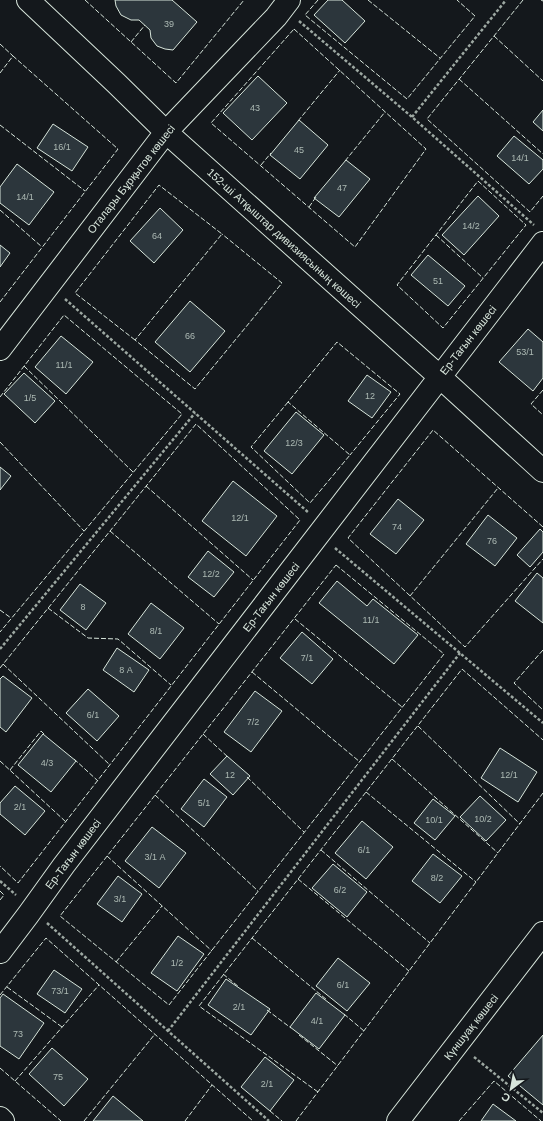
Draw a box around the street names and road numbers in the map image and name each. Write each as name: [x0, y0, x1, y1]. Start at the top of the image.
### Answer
street label: Оталары Бұрқытов көшесі: [85, 122, 177, 236]
street label: 152-ші Атқыштар дивизиясының көшесі: [205, 166, 363, 310]
street label: Ер-Тағын көшесі: [437, 303, 499, 377]
street label: Ер-Тағын көшесі: [240, 560, 302, 634]
street label: Ер-Тағын көшесі: [43, 817, 103, 891]
street label: Күншуақ көшесі: [442, 992, 500, 1062]

